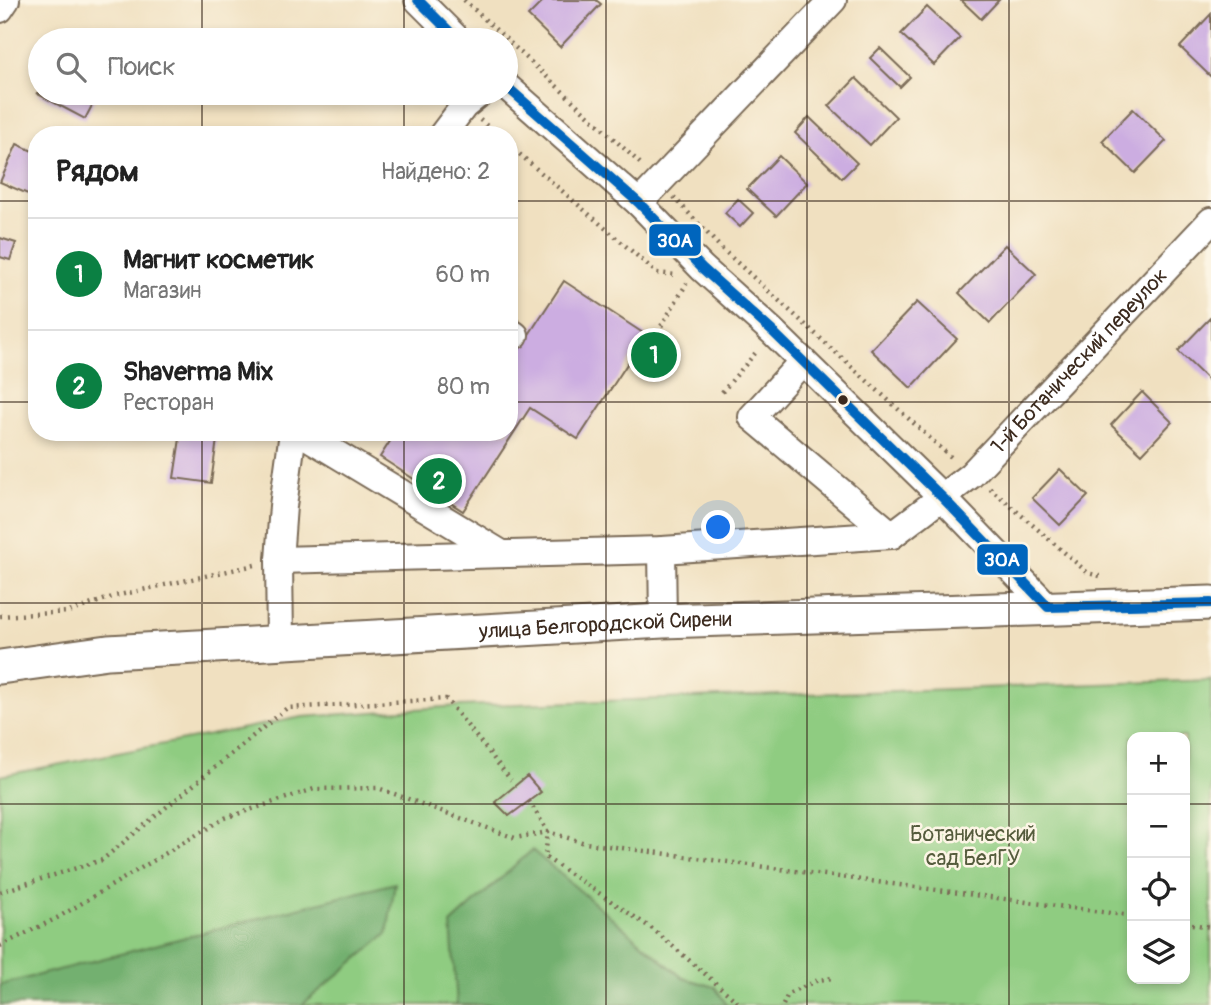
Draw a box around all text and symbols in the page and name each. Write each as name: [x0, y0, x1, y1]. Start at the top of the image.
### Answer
search box: [28, 28, 518, 105]
icon: search: [52, 48, 90, 86]
text: Поиск: [108, 51, 176, 83]
text: Рядом: [56, 153, 139, 190]
text: Найдено: 2: [381, 157, 490, 186]
line badge: 30А: [648, 223, 702, 257]
text: 30А: [657, 229, 694, 253]
text: Магнит косметик: [123, 244, 314, 276]
text: 1: [75, 260, 84, 289]
text: 60 m: [435, 260, 490, 289]
street label: 1-й Ботанический переулок: [985, 262, 1174, 460]
text: Магазин: [123, 276, 202, 305]
pin: 1: [631, 329, 677, 381]
text: Shaverma Mix: [123, 356, 273, 388]
text: 2: [73, 372, 85, 401]
text: 80 m: [437, 372, 490, 401]
text: Ресторан: [123, 388, 214, 417]
unlabelled marker: [836, 393, 850, 407]
pin: 2: [416, 455, 462, 507]
your location: [701, 510, 735, 544]
line badge: 30А: [976, 543, 1029, 576]
text: 30А: [984, 548, 1021, 572]
street label: улица Белгородской Сирени: [477, 606, 732, 645]
map controls: [1127, 732, 1190, 984]
button: +: [1127, 732, 1190, 795]
button: −: [1127, 795, 1190, 858]
park label: Ботанический сад БелГУ: [910, 821, 1036, 872]
button: locate: [1127, 858, 1190, 921]
button: layers: [1127, 921, 1190, 984]

